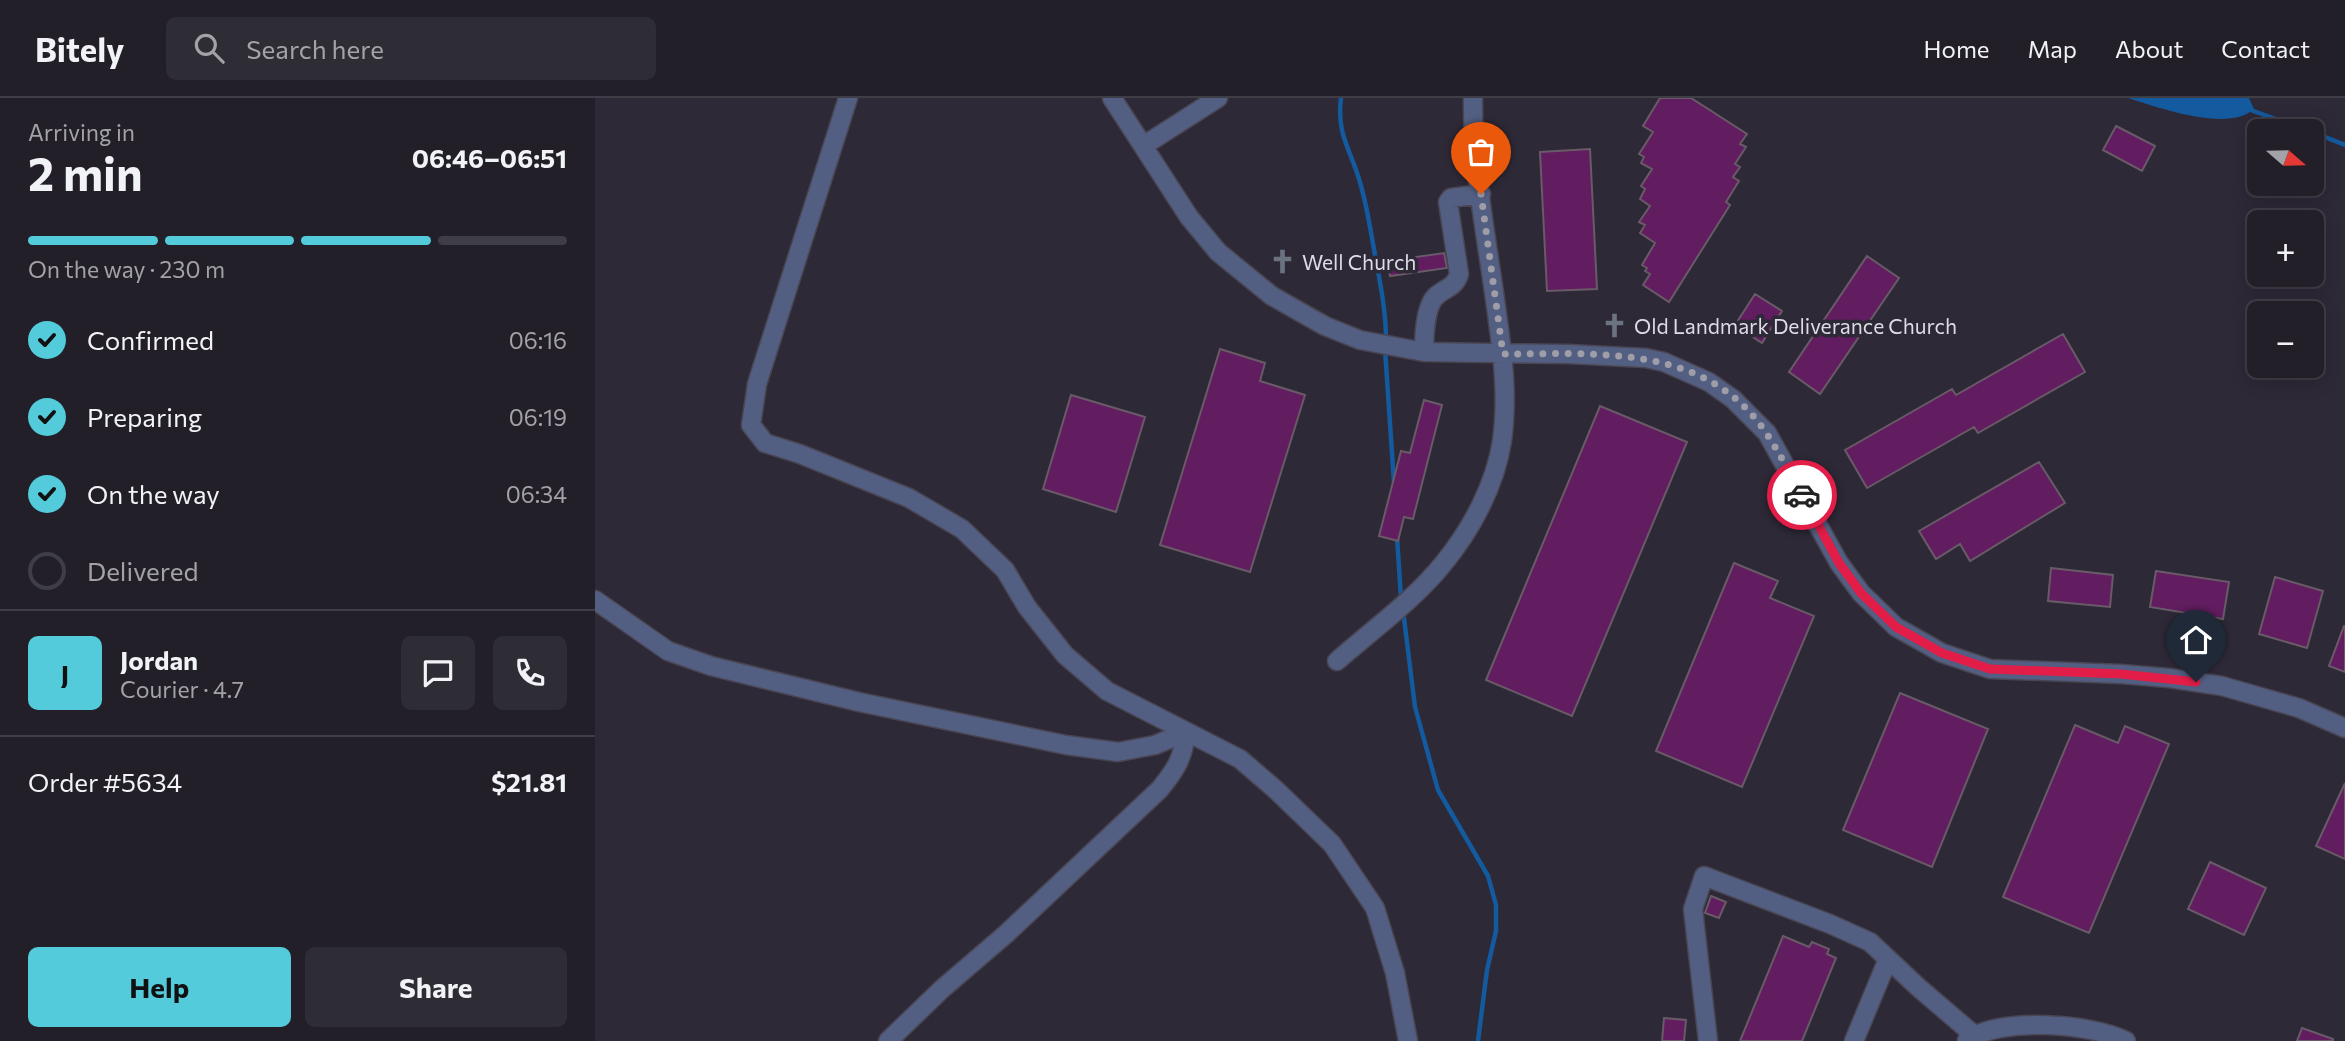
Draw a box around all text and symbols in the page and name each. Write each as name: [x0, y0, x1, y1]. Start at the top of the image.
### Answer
search box: [166, 17, 656, 80]
text: Bitely: [35, 28, 124, 69]
icon: search: [190, 29, 228, 67]
text: Search here: [246, 33, 384, 64]
text: Home: [1924, 34, 1990, 63]
text: Map: [2028, 34, 2077, 63]
text: About: [2115, 34, 2183, 63]
text: Contact: [2221, 34, 2310, 63]
text: Arriving in: [28, 118, 135, 146]
north arrow: [2247, 119, 2324, 196]
map controls: [2247, 119, 2324, 378]
pin: [1451, 122, 1511, 194]
icon: bag: [1462, 133, 1500, 171]
text: 06:46–06:51: [412, 142, 567, 173]
text: 2 min: [28, 144, 143, 200]
button: +: [2247, 210, 2324, 287]
church icon: Well Church: [1268, 247, 1296, 275]
place label: Well Church: [1302, 249, 1416, 274]
text: On the way · 230 m: [28, 255, 225, 283]
button: −: [2247, 301, 2324, 378]
church icon: Old Landmark Deliverance Church: [1600, 311, 1628, 339]
place label: Old Landmark Deliverance Church: [1634, 313, 1957, 338]
icon: check: [28, 321, 66, 359]
text: Confirmed: [87, 324, 214, 355]
text: 06:16: [509, 326, 567, 354]
icon: check: [28, 398, 66, 436]
text: Preparing: [87, 401, 202, 432]
text: 06:19: [509, 403, 567, 431]
courier: [1767, 460, 1837, 530]
icon: check: [28, 475, 66, 513]
icon: car: [1783, 476, 1821, 514]
text: On the way: [87, 478, 220, 509]
text: 06:34: [506, 480, 567, 508]
text: Delivered: [87, 555, 198, 586]
pin: [2166, 610, 2226, 682]
icon: home: [2177, 621, 2215, 659]
button: chat: [401, 636, 475, 710]
button: phone: [493, 636, 567, 710]
text: Jordan: [120, 644, 198, 675]
text: J: [61, 658, 69, 689]
text: Courier · 4.7: [120, 675, 244, 703]
text: Order #5634: [28, 766, 182, 797]
text: $21.81: [491, 766, 567, 797]
button: Help: [28, 947, 291, 1027]
button: Share: [305, 947, 567, 1027]

